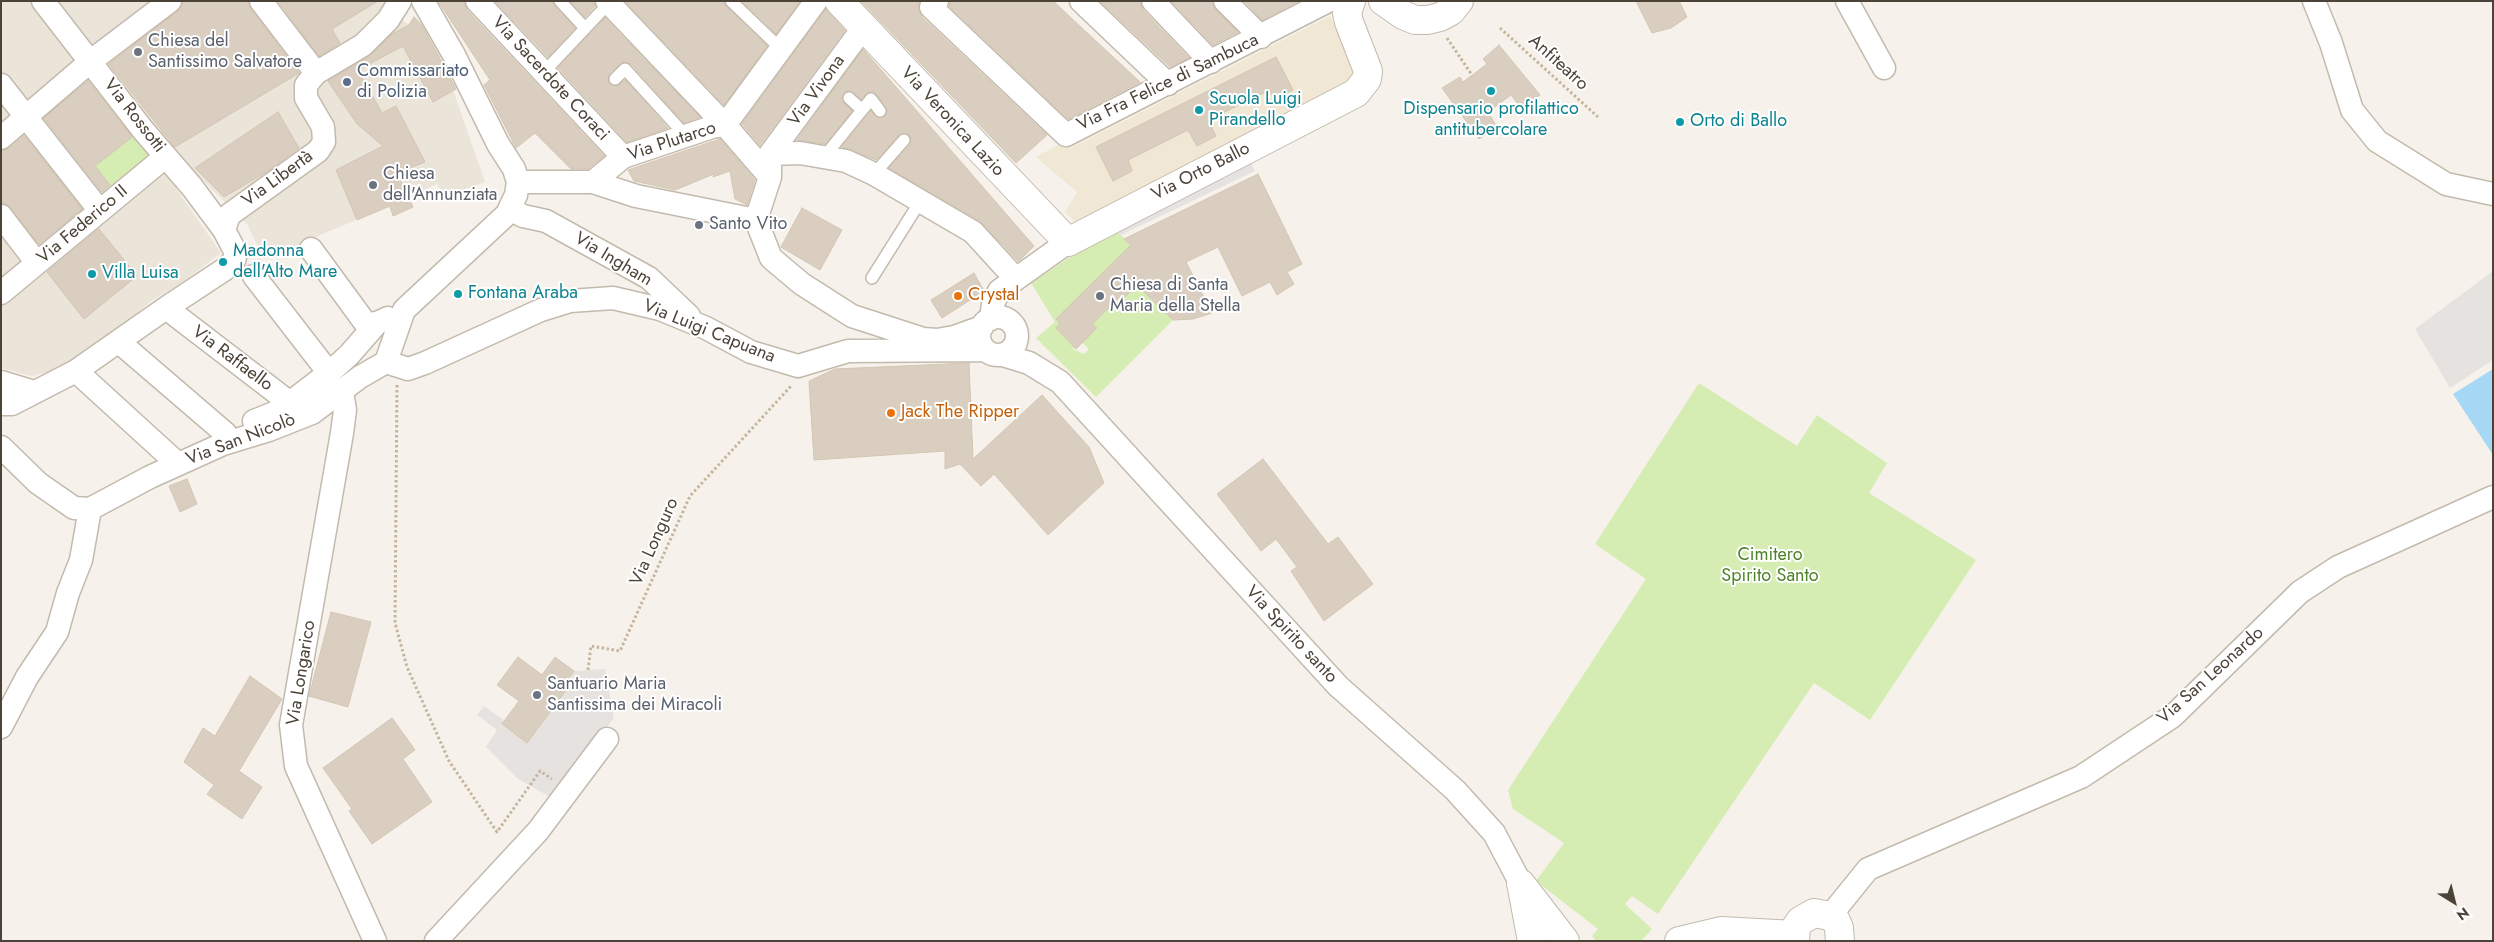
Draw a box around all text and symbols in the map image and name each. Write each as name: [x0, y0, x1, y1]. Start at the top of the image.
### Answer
street label: Via Sacerdote Coraci: [487, 12, 613, 146]
street label: Via Fra Felice di Sambuca: [1074, 30, 1262, 136]
street label: Anfiteatro: [1523, 30, 1593, 96]
place label: Chiesa del Santissimo Salvatore: [148, 31, 302, 74]
marker: Chiesa del Santissimo Salvatore: [132, 46, 144, 58]
street label: Via Vivona: [784, 51, 850, 131]
place label: Commissariato di Polizia: [357, 61, 469, 104]
street label: Via Veronica Lazio: [896, 63, 1008, 181]
street label: Via Rossotti: [98, 75, 170, 157]
marker: Commissariato di Polizia: [341, 76, 353, 88]
marker: Dispensario profilattico antitubercolare: [1485, 85, 1497, 97]
place label: Scuola Luigi Pirandello: [1209, 89, 1302, 132]
place label: Dispensario profilattico antitubercolare: [1403, 99, 1579, 142]
marker: Scuola Luigi Pirandello: [1193, 104, 1205, 116]
place label: Orto di Ballo: [1690, 111, 1787, 133]
marker: Orto di Ballo: [1674, 116, 1686, 128]
street label: Via Plutarco: [625, 118, 719, 166]
street label: Via Orto Ballo: [1148, 138, 1254, 206]
street label: Via Libertà: [238, 146, 318, 212]
place label: Chiesa dell'Annunziata: [383, 164, 498, 206]
marker: Chiesa dell'Annunziata: [367, 179, 379, 191]
street label: Via Federico II: [33, 181, 133, 269]
place label: Santo Vito: [709, 214, 787, 236]
marker: Santo Vito: [693, 219, 705, 231]
street label: Via Ingham: [570, 228, 656, 292]
place label: Madonna dell'Alto Mare: [233, 241, 337, 284]
marker: Madonna dell'Alto Mare: [217, 256, 229, 268]
place label: Villa Luisa: [102, 263, 179, 285]
marker: Villa Luisa: [86, 268, 98, 280]
place label: Chiesa di Santa Maria della Stella: [1110, 275, 1240, 318]
place label: Fontana Araba: [468, 283, 578, 305]
place label: Crystal: [968, 285, 1019, 307]
marker: Fontana Araba: [452, 288, 464, 300]
marker: Crystal: [952, 290, 964, 302]
marker: Chiesa di Santa Maria della Stella: [1094, 290, 1106, 302]
street label: Via Luigi Capuana: [640, 296, 778, 368]
street label: Via Raffaello: [187, 322, 277, 396]
place label: Jack The Ripper: [901, 402, 1019, 424]
marker: Jack The Ripper: [885, 407, 897, 419]
street label: Via San Nicolò: [183, 409, 299, 471]
street label: Via Longuro: [626, 495, 684, 589]
park label: Cimitero Spirito Santo: [1721, 545, 1819, 588]
street label: Via Spirito santo: [1240, 582, 1342, 688]
street label: Via Longarico: [283, 619, 321, 727]
street label: Via San Leonardo: [2153, 623, 2269, 729]
place label: Santuario Maria Santissima dei Miracoli: [547, 674, 722, 716]
marker: Santuario Maria Santissima dei Miracoli: [531, 689, 543, 701]
north arrow: [2429, 877, 2479, 927]
text: N: [2452, 903, 2473, 925]

